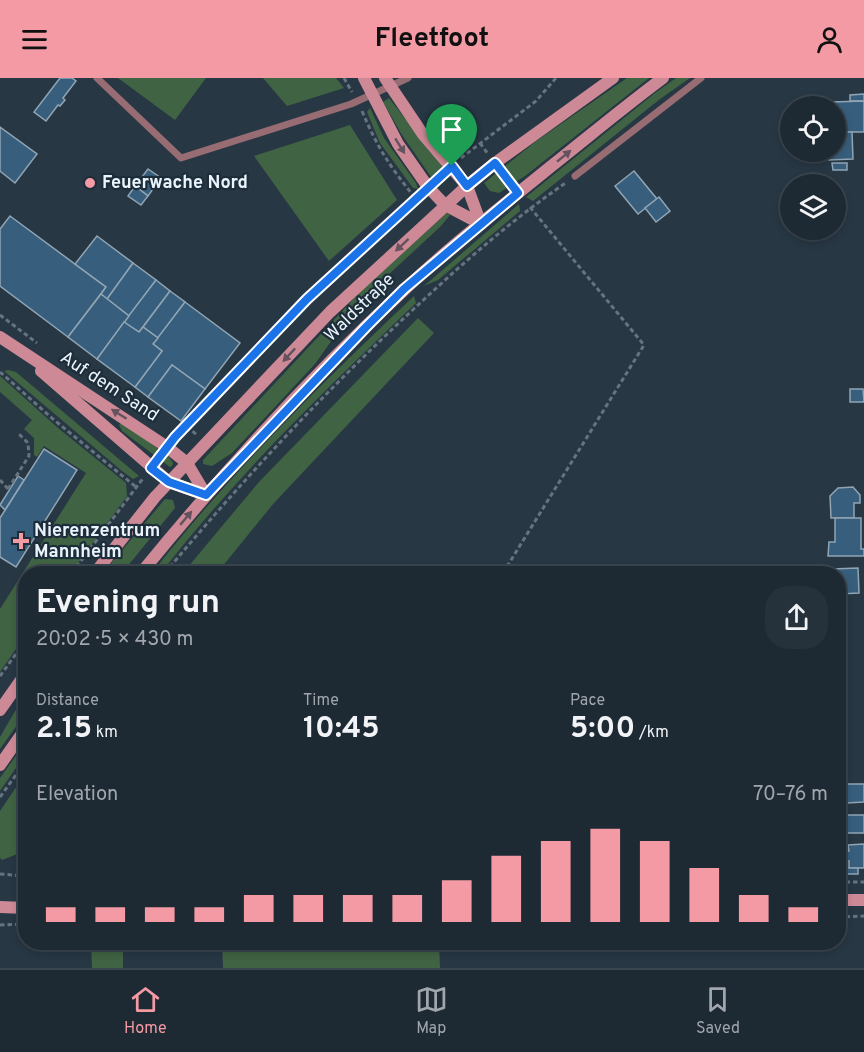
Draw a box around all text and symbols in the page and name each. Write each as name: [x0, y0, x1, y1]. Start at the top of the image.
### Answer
text: Fleetfoot: [375, 22, 489, 56]
icon: menu: [18, 23, 51, 56]
icon: person: [813, 23, 846, 56]
map controls: [780, 96, 846, 240]
button: locate: [780, 96, 846, 162]
pin: [426, 104, 477, 166]
icon: arrive: [435, 113, 468, 146]
one-way arrow: [395, 138, 406, 154]
one-way arrow: [556, 150, 572, 163]
place label: Feuerwache Nord: [102, 172, 248, 195]
button: layers: [780, 174, 846, 240]
marker: Feuerwache Nord: [83, 176, 97, 190]
one-way arrow: [395, 237, 409, 251]
street label: Waldstraße: [320, 269, 400, 347]
street label: Auf dem Sand: [55, 347, 163, 427]
one-way arrow: [283, 347, 297, 361]
one-way arrow: [111, 409, 127, 420]
one-way arrow: [180, 510, 193, 526]
place label: Nierenzentrum Mannheim: [34, 520, 160, 564]
marker: Nierenzentrum Mannheim: [12, 532, 30, 550]
text: Evening run: [36, 583, 220, 625]
button: share: [765, 586, 828, 649]
text: 20:02 · 5 × 430 m: [36, 627, 194, 653]
text: Distance: [36, 691, 99, 711]
text: Time: [303, 691, 339, 711]
text: Pace: [570, 691, 605, 711]
text: 2.15: [36, 711, 92, 748]
text: 10:45: [303, 711, 380, 748]
text: 5:00: [570, 711, 635, 748]
text: km: [92, 723, 118, 743]
text: /km: [635, 723, 669, 743]
text: Elevation: [36, 782, 118, 808]
text: 70–76 m: [753, 782, 828, 808]
tab: Home: [124, 983, 167, 1039]
tab: Map: [415, 983, 448, 1039]
tab: Saved: [696, 983, 740, 1039]

